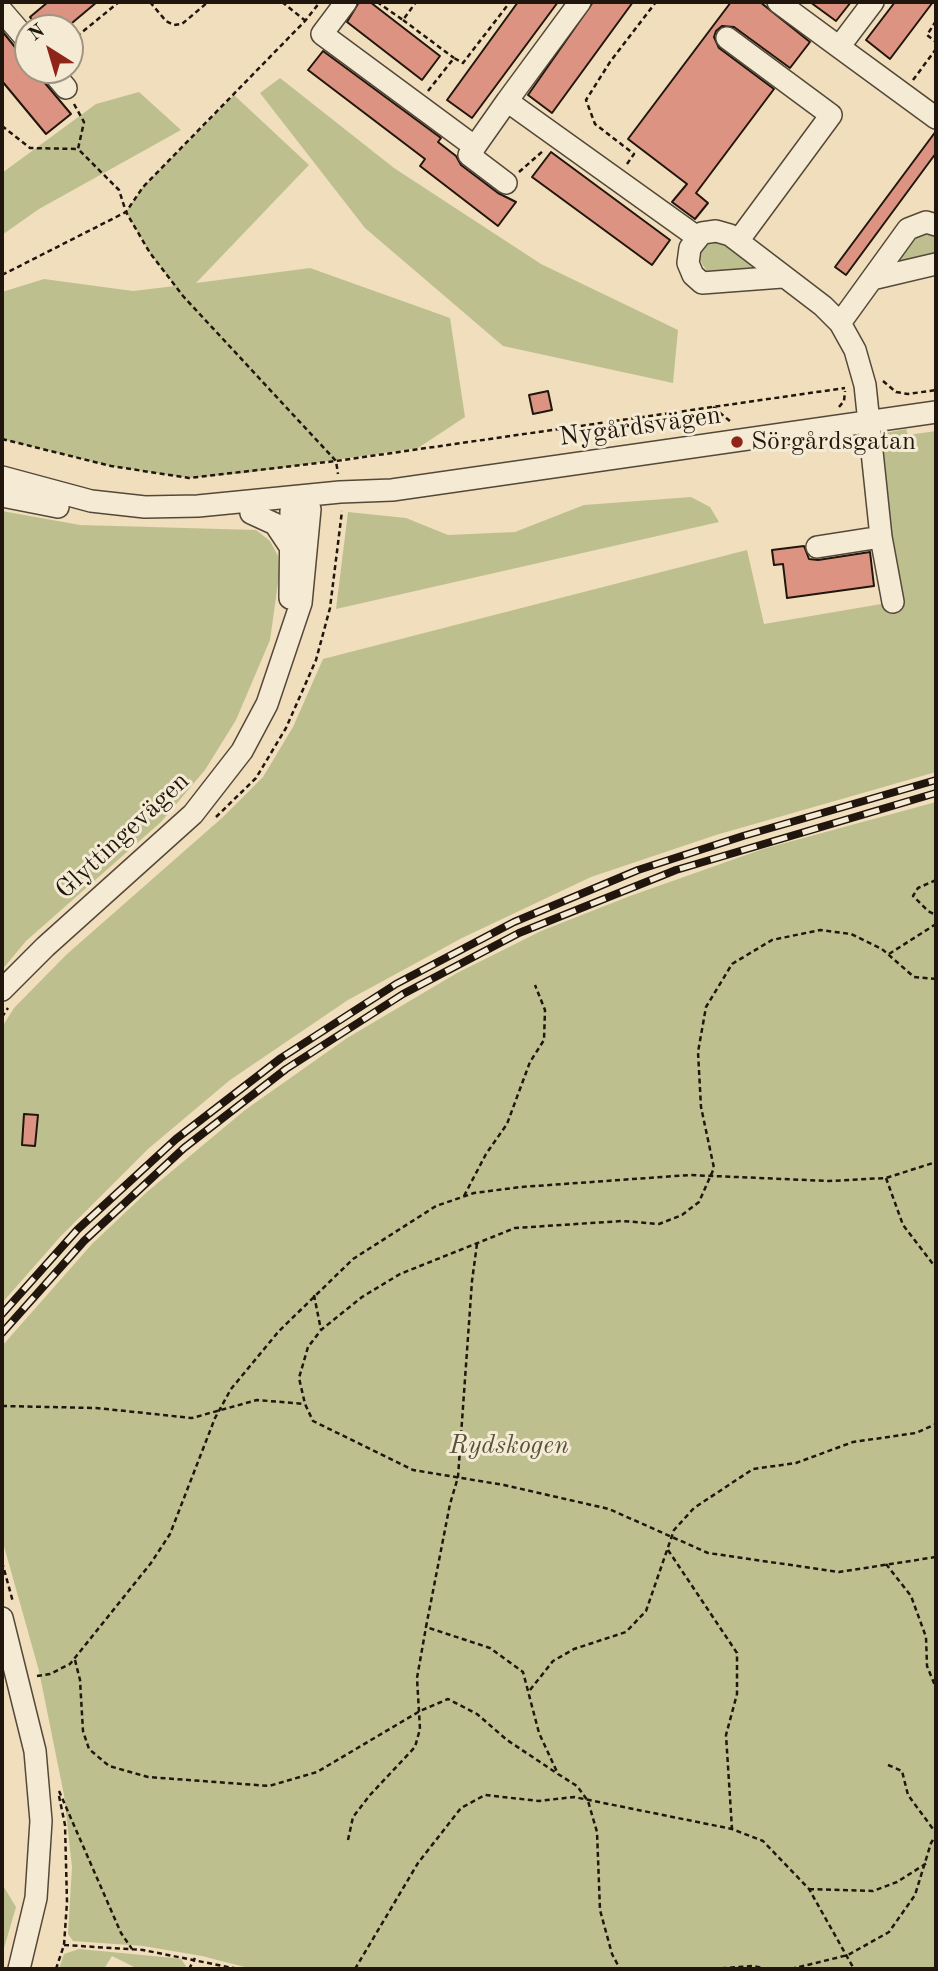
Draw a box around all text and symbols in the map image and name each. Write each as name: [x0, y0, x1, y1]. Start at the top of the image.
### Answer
north arrow: [14, 14, 84, 84]
text: N: [26, 21, 49, 45]
street label: Nygårdsvägen: [557, 400, 723, 454]
place label: Sörgårdsgatan: [751, 426, 916, 458]
marker: Sörgårdsgatan: [729, 434, 745, 450]
street label: Glyttingevägen: [50, 766, 196, 906]
park label: Rydskogen: [449, 1430, 569, 1462]

